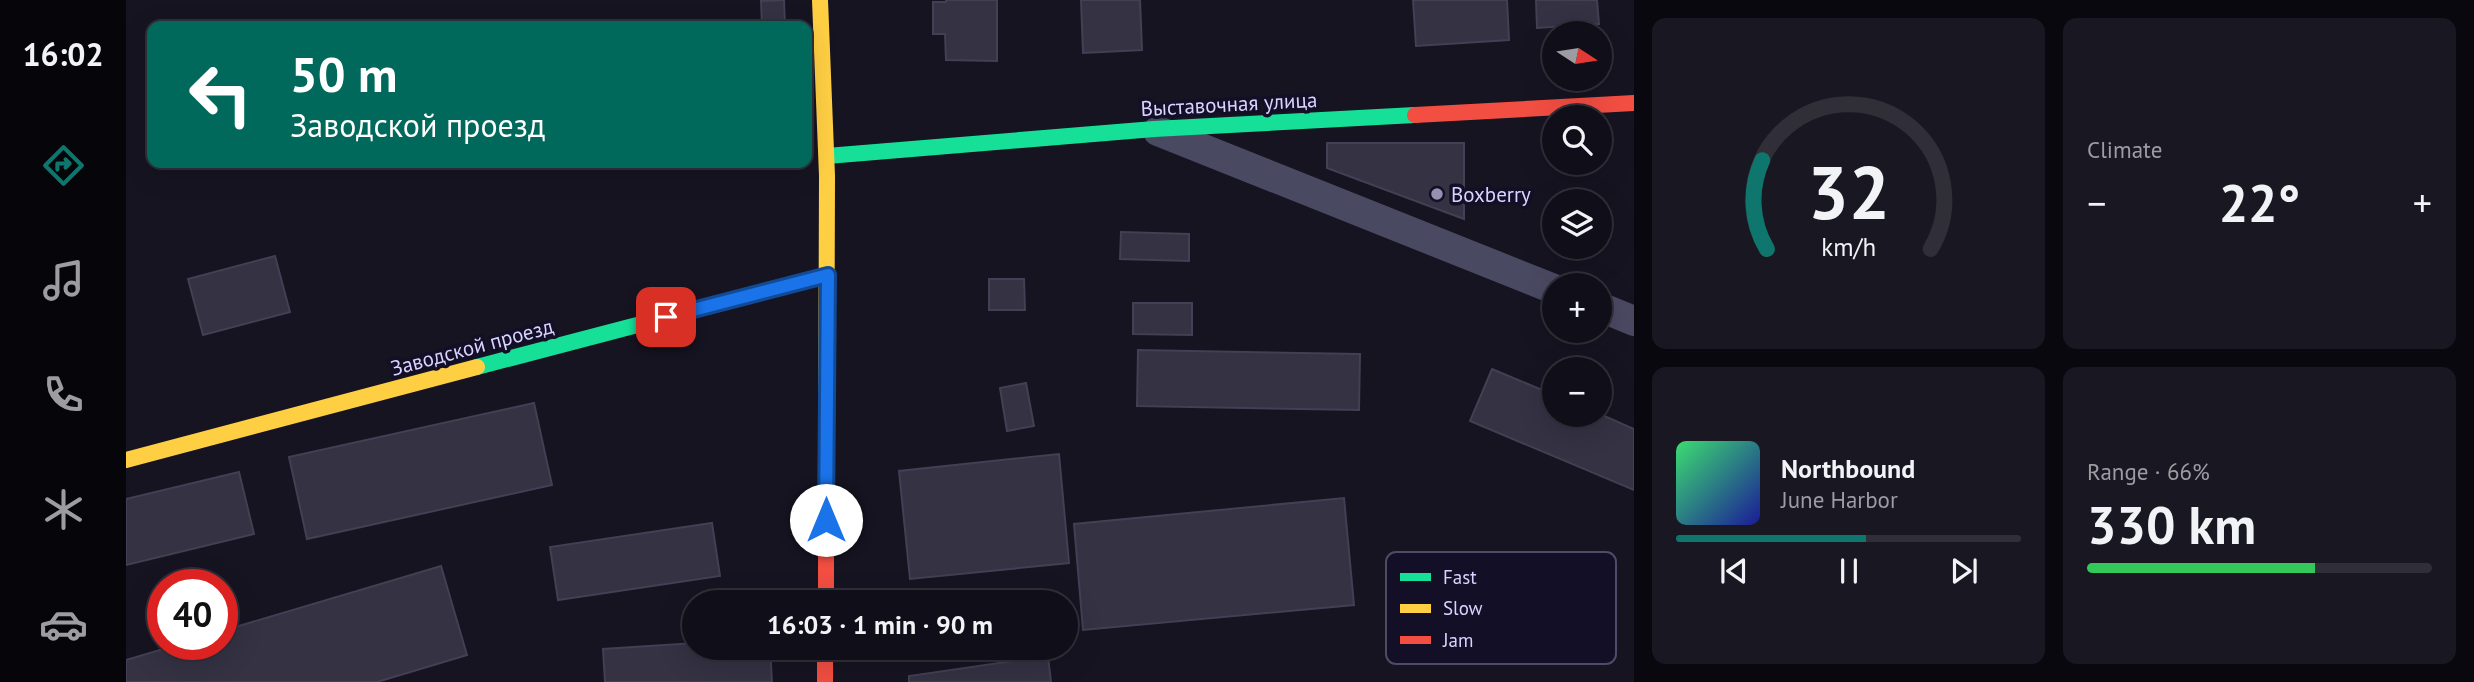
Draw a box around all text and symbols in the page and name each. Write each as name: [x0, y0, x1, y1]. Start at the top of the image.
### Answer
north arrow: [1542, 21, 1612, 91]
map controls: [1542, 21, 1612, 427]
text: 16:02: [22, 33, 104, 75]
text: 50 m: [290, 42, 397, 106]
icon: left: [175, 49, 266, 140]
street label: Выставочная улица: [1140, 86, 1318, 122]
text: Заводской проезд: [290, 104, 545, 146]
button: search: [1542, 105, 1612, 175]
text: Climate: [2087, 135, 2162, 164]
icon: directions: [39, 141, 88, 190]
text: 32: [1807, 146, 1890, 240]
text: 22°: [2219, 169, 2300, 236]
text: −: [2087, 178, 2106, 227]
text: +: [2413, 178, 2432, 227]
place label: Boxberry: [1451, 181, 1531, 208]
marker: Boxberry: [1429, 186, 1445, 202]
button: layers: [1542, 189, 1612, 259]
text: km/h: [1821, 231, 1876, 263]
icon: music: [39, 256, 88, 305]
button: +: [1542, 273, 1612, 343]
pin: [636, 287, 696, 347]
icon: arrive: [647, 298, 685, 336]
street label: Заводской проезд: [388, 312, 556, 382]
button: −: [1542, 357, 1612, 427]
icon: phone: [39, 370, 88, 419]
text: Northbound: [1781, 452, 1915, 485]
text: Range · 66%: [2087, 457, 2210, 486]
position arrow: [789, 483, 863, 557]
icon: climate: [39, 485, 88, 534]
text: June Harbor: [1781, 485, 1898, 514]
text: 330 km: [2087, 491, 2256, 558]
legend: [1386, 552, 1616, 664]
icon: previous: [1715, 552, 1753, 590]
icon: pause: [1830, 552, 1868, 590]
icon: next: [1945, 552, 1983, 590]
text: Fast: [1443, 565, 1477, 589]
speed limit sign: 40: [147, 569, 238, 660]
text: Slow: [1443, 596, 1483, 620]
icon: car: [39, 600, 88, 649]
text: 16:03 · 1 min · 90 m: [767, 608, 993, 641]
text: Jam: [1442, 628, 1473, 652]

